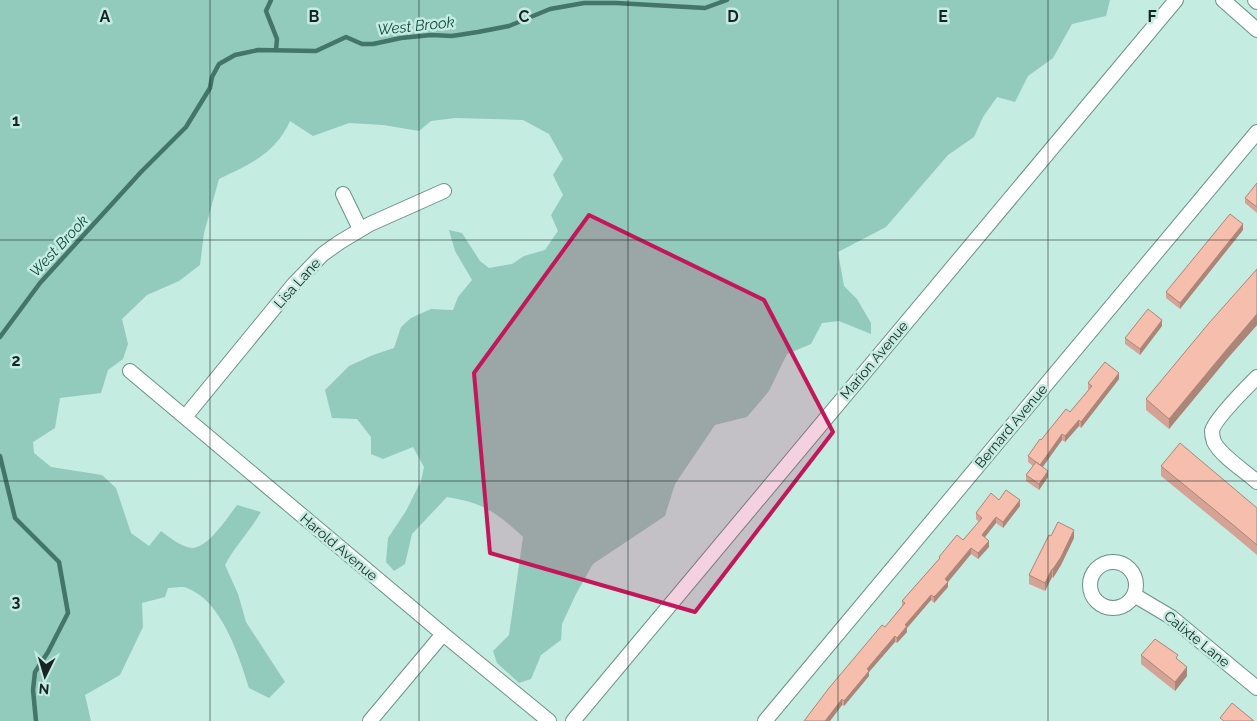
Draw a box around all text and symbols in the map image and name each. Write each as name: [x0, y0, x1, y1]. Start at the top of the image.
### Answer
text: A: [100, 7, 111, 26]
text: B: [309, 7, 320, 26]
text: C: [519, 7, 530, 26]
text: D: [727, 7, 739, 26]
text: E: [938, 7, 948, 26]
text: F: [1147, 7, 1157, 26]
water label: West Brook: [377, 13, 455, 39]
text: 1: [12, 111, 20, 130]
water label: West Brook: [26, 212, 92, 280]
street label: Lisa Lane: [271, 255, 323, 311]
street label: Marion Avenue: [837, 318, 911, 402]
text: 2: [11, 351, 21, 370]
street label: Bernard Avenue: [971, 381, 1051, 471]
street label: Harold Avenue: [297, 510, 381, 584]
text: 3: [12, 592, 21, 611]
street label: Calixte Lane: [1161, 608, 1233, 670]
north arrow: [20, 651, 70, 701]
text: N: [38, 681, 50, 697]

